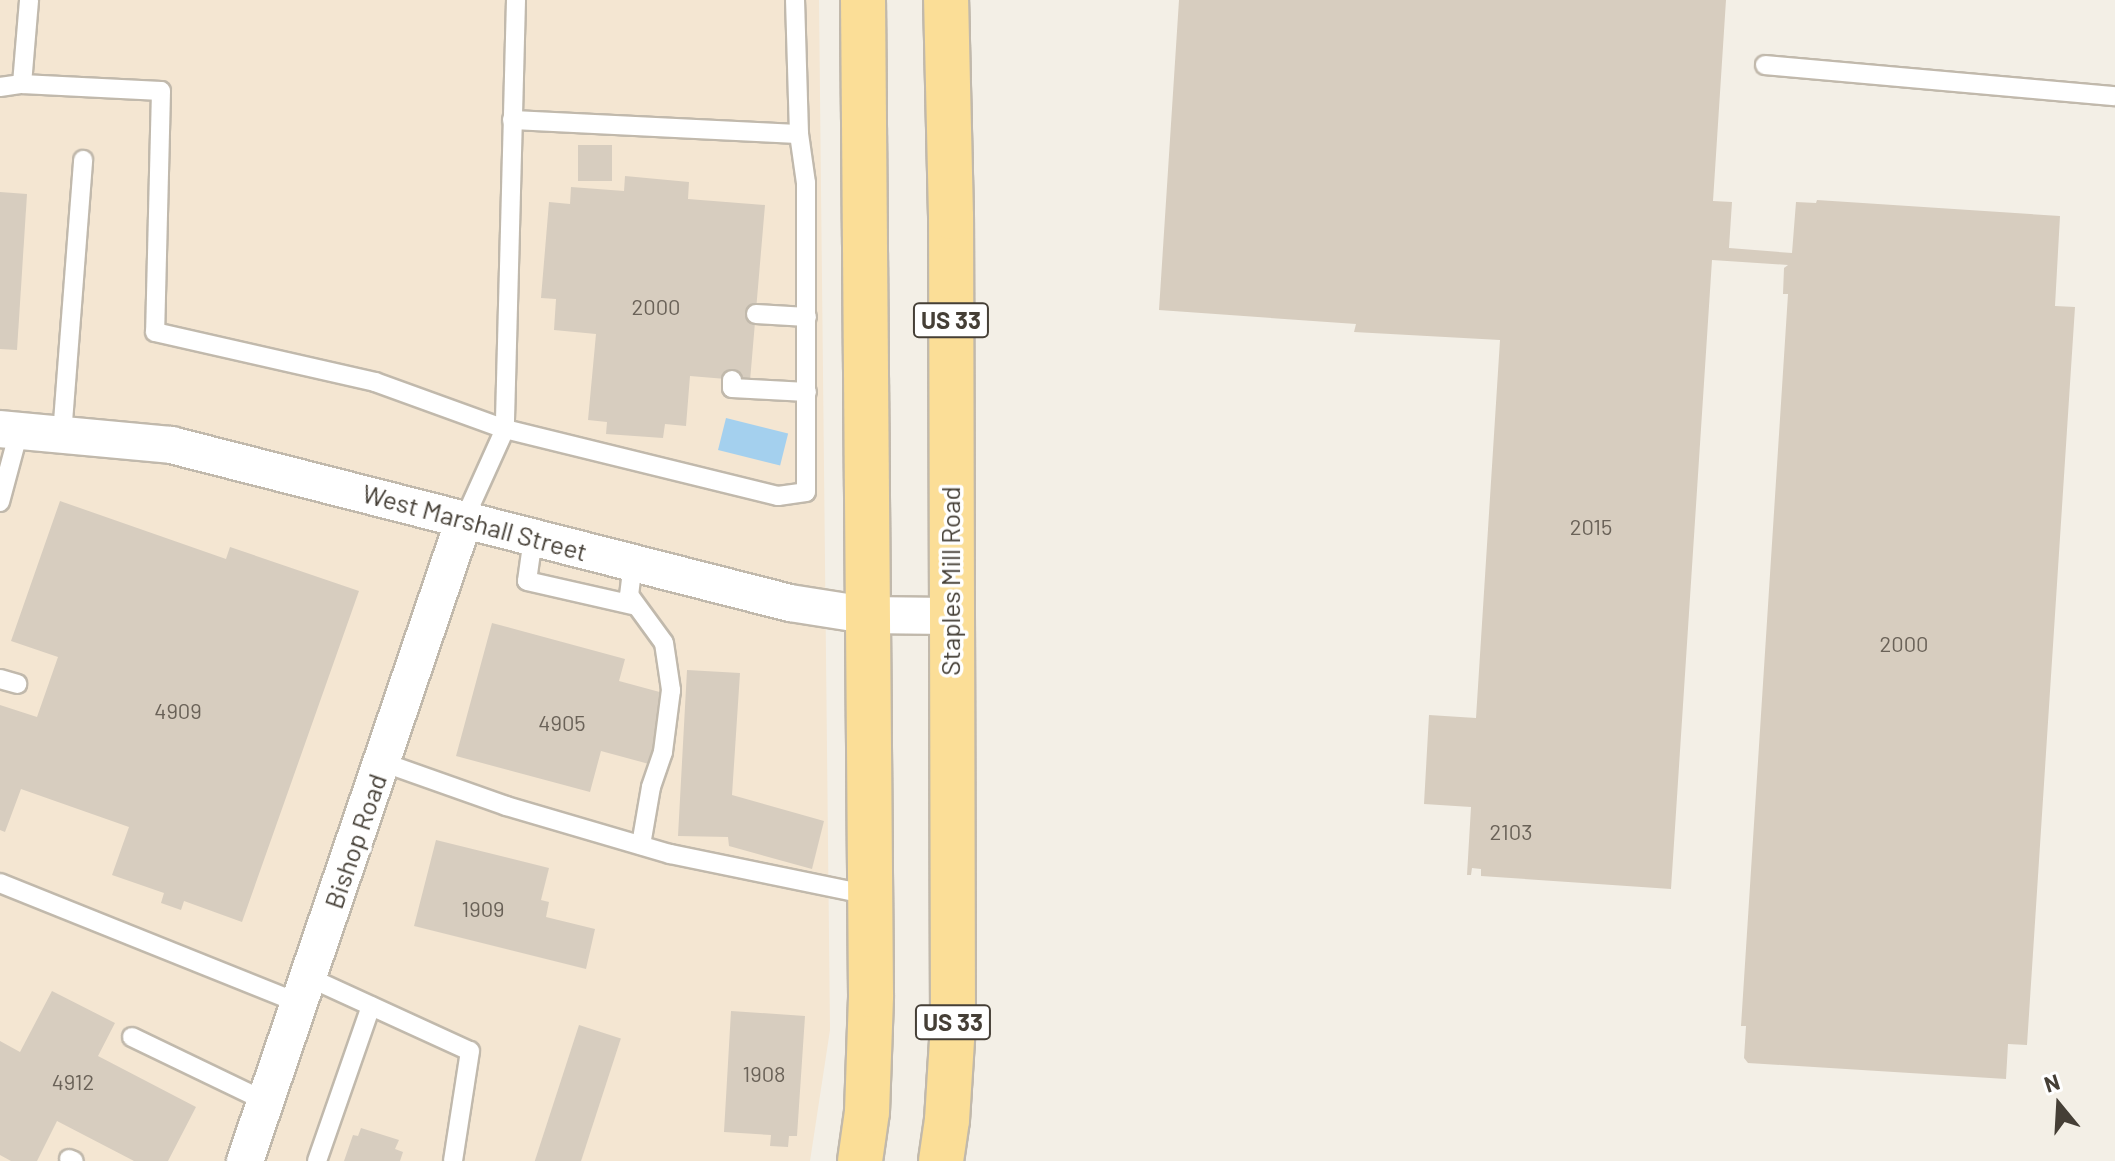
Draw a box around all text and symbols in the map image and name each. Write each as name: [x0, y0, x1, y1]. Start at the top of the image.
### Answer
house number: 2000: [631, 294, 681, 320]
road number: US 33: [911, 300, 991, 340]
street label: West Marshall Street: [359, 477, 591, 567]
street label: Staples Mill Road: [934, 486, 966, 676]
house number: 2015: [1570, 514, 1612, 540]
house number: 2000: [1879, 631, 1929, 657]
house number: 4909: [154, 698, 202, 724]
house number: 4905: [538, 710, 586, 736]
street label: Bishop Road: [317, 770, 393, 912]
house number: 2103: [1490, 819, 1532, 845]
house number: 1909: [461, 896, 505, 922]
road number: US 33: [913, 1002, 993, 1042]
house number: 1908: [742, 1061, 786, 1087]
north arrow: [2019, 1065, 2099, 1145]
text: N: [2041, 1068, 2063, 1097]
house number: 4912: [52, 1069, 94, 1095]

